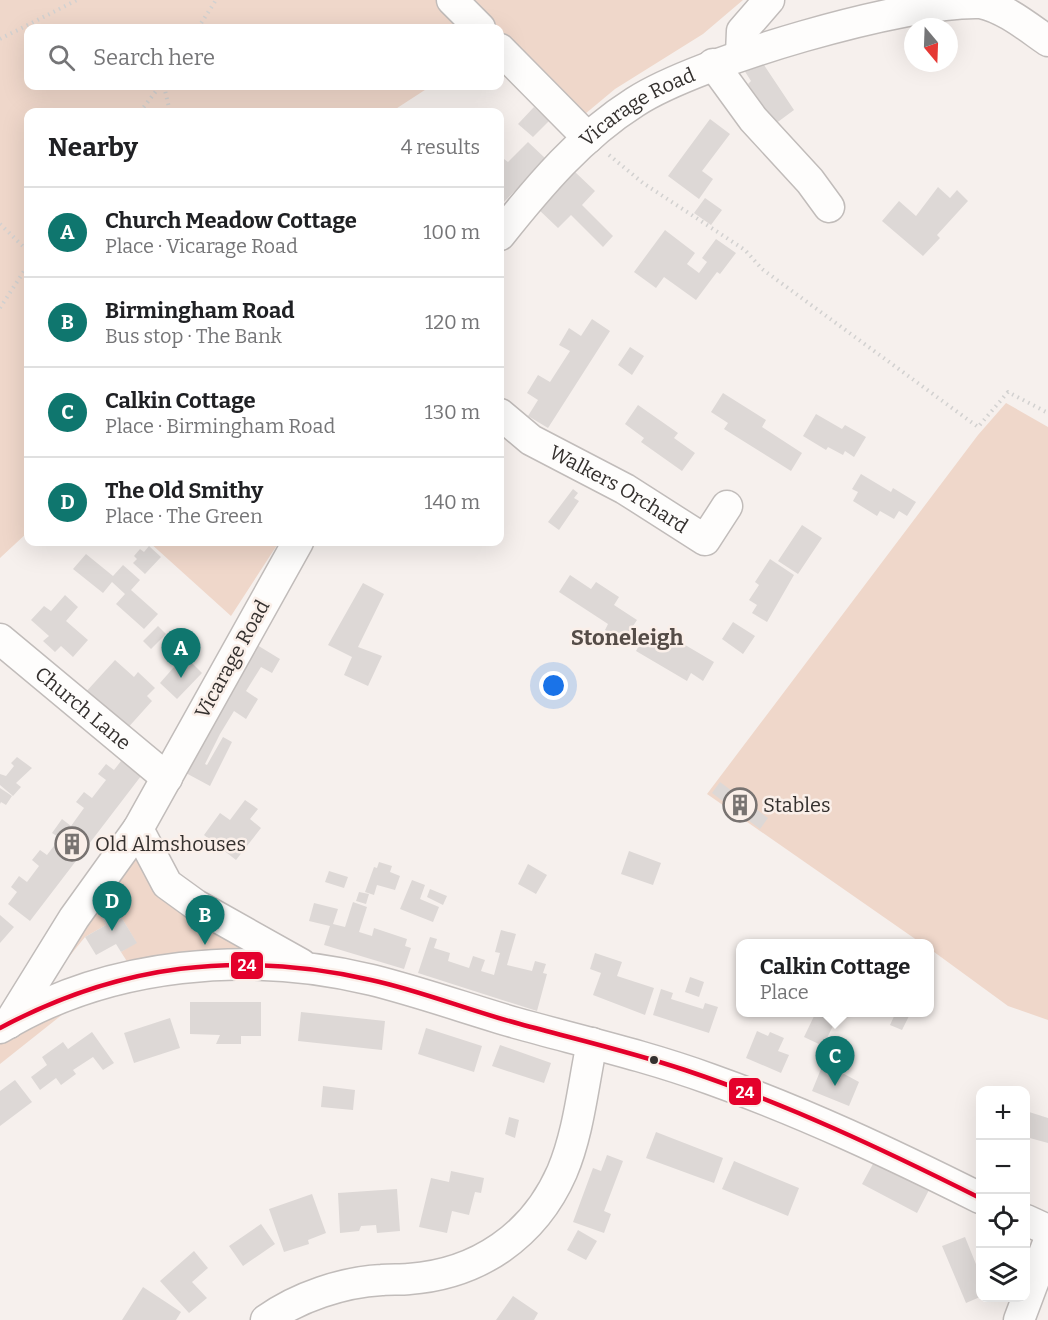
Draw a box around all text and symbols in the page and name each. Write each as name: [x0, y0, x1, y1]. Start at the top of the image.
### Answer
north arrow: [904, 18, 958, 72]
search box: [24, 24, 504, 90]
icon: search: [45, 41, 78, 74]
text: Search here: [93, 44, 215, 71]
street label: Vicarage Road: [575, 62, 698, 152]
text: Nearby: [48, 132, 138, 163]
text: 4 results: [401, 135, 480, 159]
text: Church Meadow Cottage: [105, 207, 357, 234]
text: A: [60, 220, 75, 244]
text: 100 m: [423, 220, 480, 244]
text: Place · Vicarage Road: [105, 234, 298, 258]
text: Birmingham Road: [105, 297, 295, 324]
text: B: [61, 310, 74, 334]
text: 120 m: [425, 310, 480, 334]
text: Bus stop · The Bank: [105, 324, 282, 348]
text: Calkin Cottage: [105, 387, 256, 414]
text: C: [61, 400, 74, 424]
text: 130 m: [425, 400, 480, 424]
text: Place · Birmingham Road: [105, 414, 335, 438]
street label: Walkers Orchard: [546, 440, 693, 538]
text: The Old Smithy: [105, 477, 263, 504]
text: D: [60, 490, 75, 514]
text: 140 m: [424, 490, 480, 514]
text: Place · The Green: [105, 504, 263, 528]
street label: Vicarage Road: [190, 595, 275, 722]
district label: Stoneleigh: [571, 624, 683, 651]
pin: A: [162, 628, 201, 678]
street label: Church Lane: [30, 661, 136, 755]
your location: [539, 671, 568, 700]
building icon: Stables: [722, 787, 758, 823]
place label: Stables: [763, 793, 831, 817]
building icon: Old Almshouses: [54, 826, 90, 862]
place label: Old Almshouses: [95, 832, 246, 856]
pin: D: [92, 882, 132, 931]
pin: B: [186, 896, 224, 945]
popup: [736, 939, 934, 1017]
line badge: 24: [230, 951, 264, 980]
text: Calkin Cottage: [760, 953, 910, 980]
text: 24: [238, 956, 257, 975]
text: Place: [760, 980, 809, 1004]
pin: C: [816, 1036, 854, 1086]
unlabelled marker: [648, 1054, 660, 1066]
line badge: 24: [728, 1077, 762, 1106]
text: 24: [736, 1083, 755, 1102]
map controls: [976, 1086, 1030, 1302]
button: +: [976, 1086, 1030, 1140]
button: −: [976, 1140, 1030, 1194]
button: locate: [976, 1194, 1030, 1248]
button: layers: [976, 1248, 1030, 1302]

